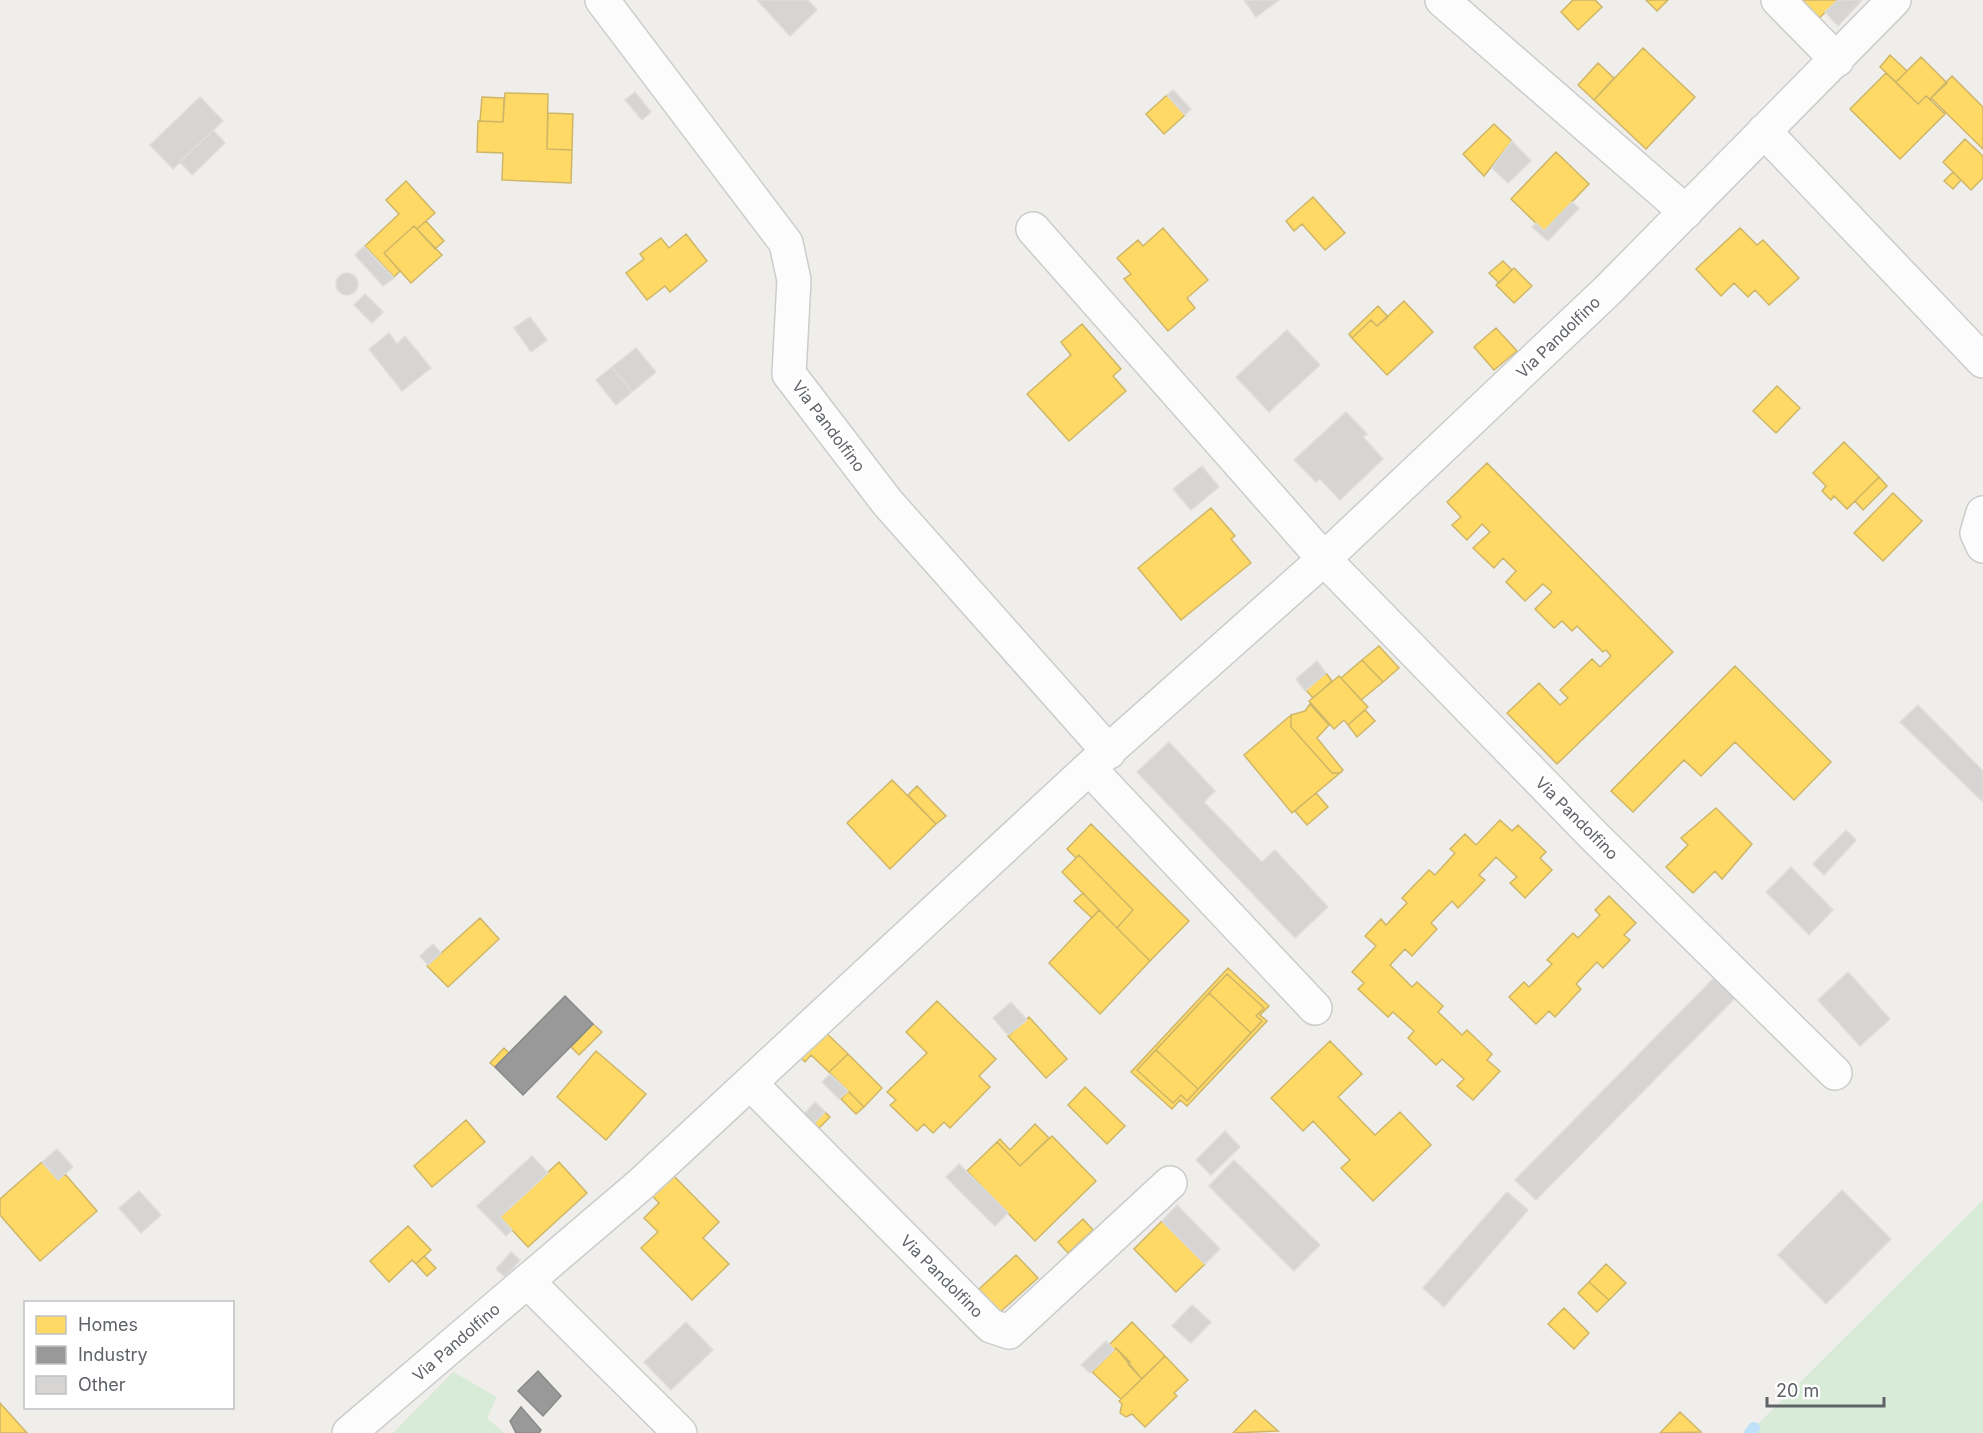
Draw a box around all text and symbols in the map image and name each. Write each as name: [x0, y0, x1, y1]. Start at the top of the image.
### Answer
street label: Via Pandolfino: [1512, 292, 1604, 382]
street label: Via Pandolfino: [788, 376, 870, 476]
street label: Via Pandolfino: [1531, 772, 1623, 864]
street label: Via Pandolfino: [896, 1230, 988, 1322]
street label: Via Pandolfino: [408, 1299, 504, 1385]
legend: [24, 1301, 234, 1409]
text: Homes: [78, 1314, 138, 1335]
text: Industry: [78, 1344, 148, 1365]
scale bar: [1767, 1370, 1884, 1408]
text: Other: [78, 1374, 126, 1395]
text: 20 m: [1776, 1380, 1819, 1401]

